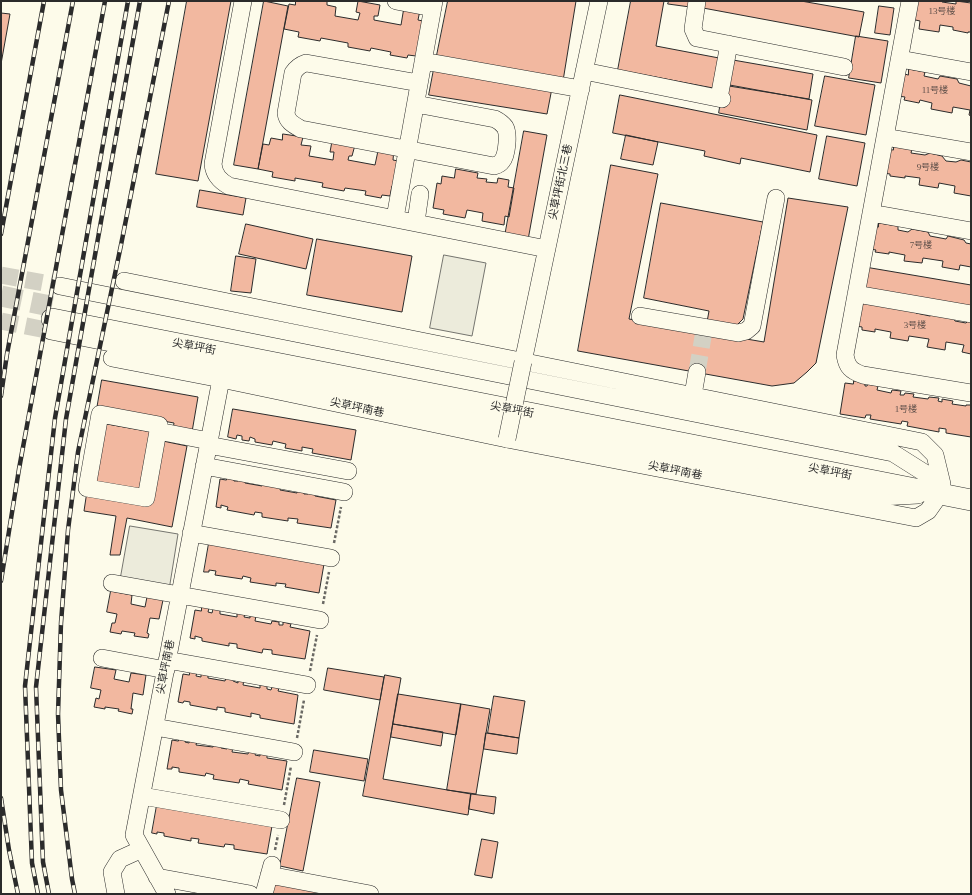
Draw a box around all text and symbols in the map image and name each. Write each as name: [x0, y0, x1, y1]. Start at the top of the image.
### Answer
house number: 13号楼: [929, 7, 955, 17]
house number: 11号楼: [922, 86, 948, 96]
street label: 尖草坪街北三巷: [547, 143, 575, 221]
house number: 9号楼: [917, 163, 939, 173]
house number: 7号楼: [910, 241, 932, 251]
house number: 3号楼: [904, 321, 926, 331]
street label: 尖草坪街: [171, 336, 217, 358]
street label: 尖草坪南巷: [329, 396, 385, 420]
street label: 尖草坪街: [489, 399, 535, 421]
house number: 1号楼: [895, 405, 917, 415]
street label: 尖草坪南巷: [647, 459, 703, 483]
street label: 尖草坪街: [807, 461, 853, 483]
street label: 尖草坪南巷: [154, 639, 178, 695]

